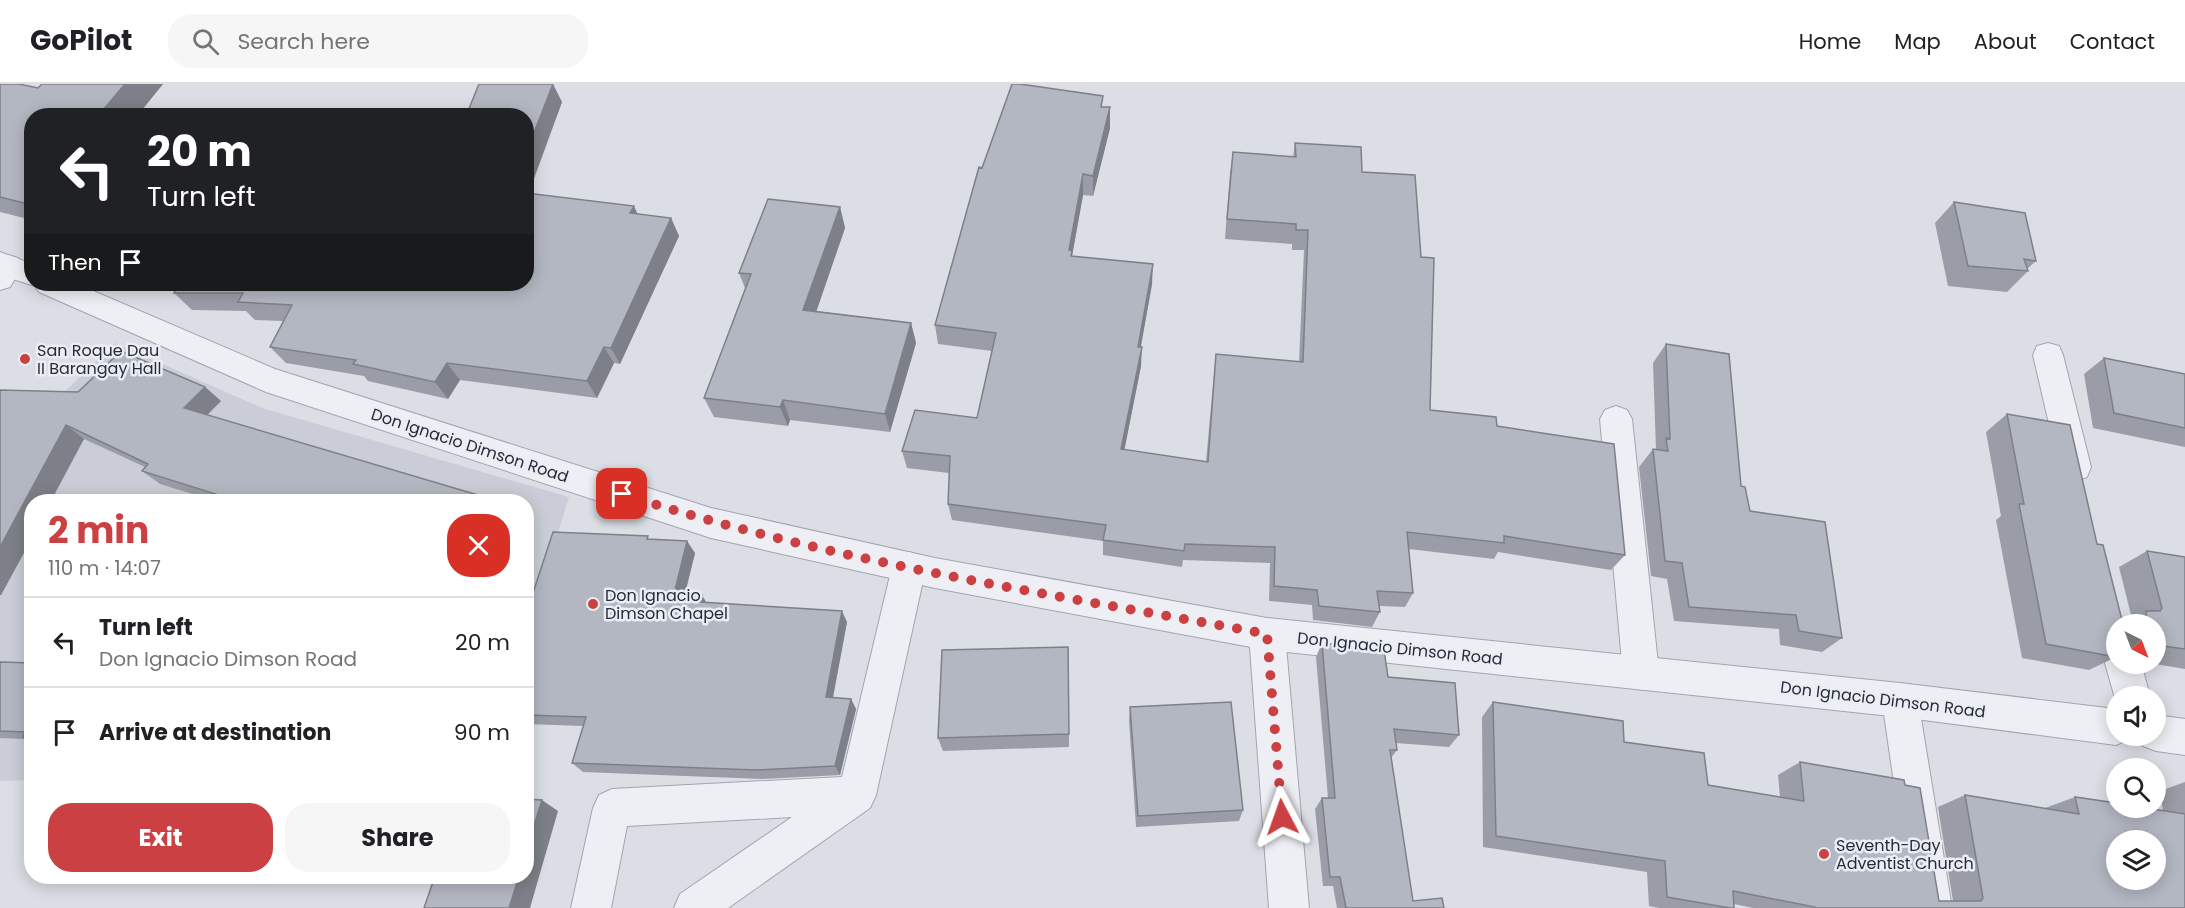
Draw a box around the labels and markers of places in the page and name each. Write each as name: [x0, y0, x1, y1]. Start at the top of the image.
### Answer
place label: San Roque Dau II Barangay Hall: [37, 339, 161, 380]
marker: San Roque Dau II Barangay Hall: [18, 352, 32, 366]
pin: [596, 468, 647, 519]
place label: Don Ignacio Dimson Chapel: [605, 584, 728, 625]
marker: Don Ignacio Dimson Chapel: [586, 597, 600, 611]
place label: Seventh-Day Adventist Church: [1836, 834, 1974, 875]
marker: Seventh-Day Adventist Church: [1817, 847, 1831, 861]

